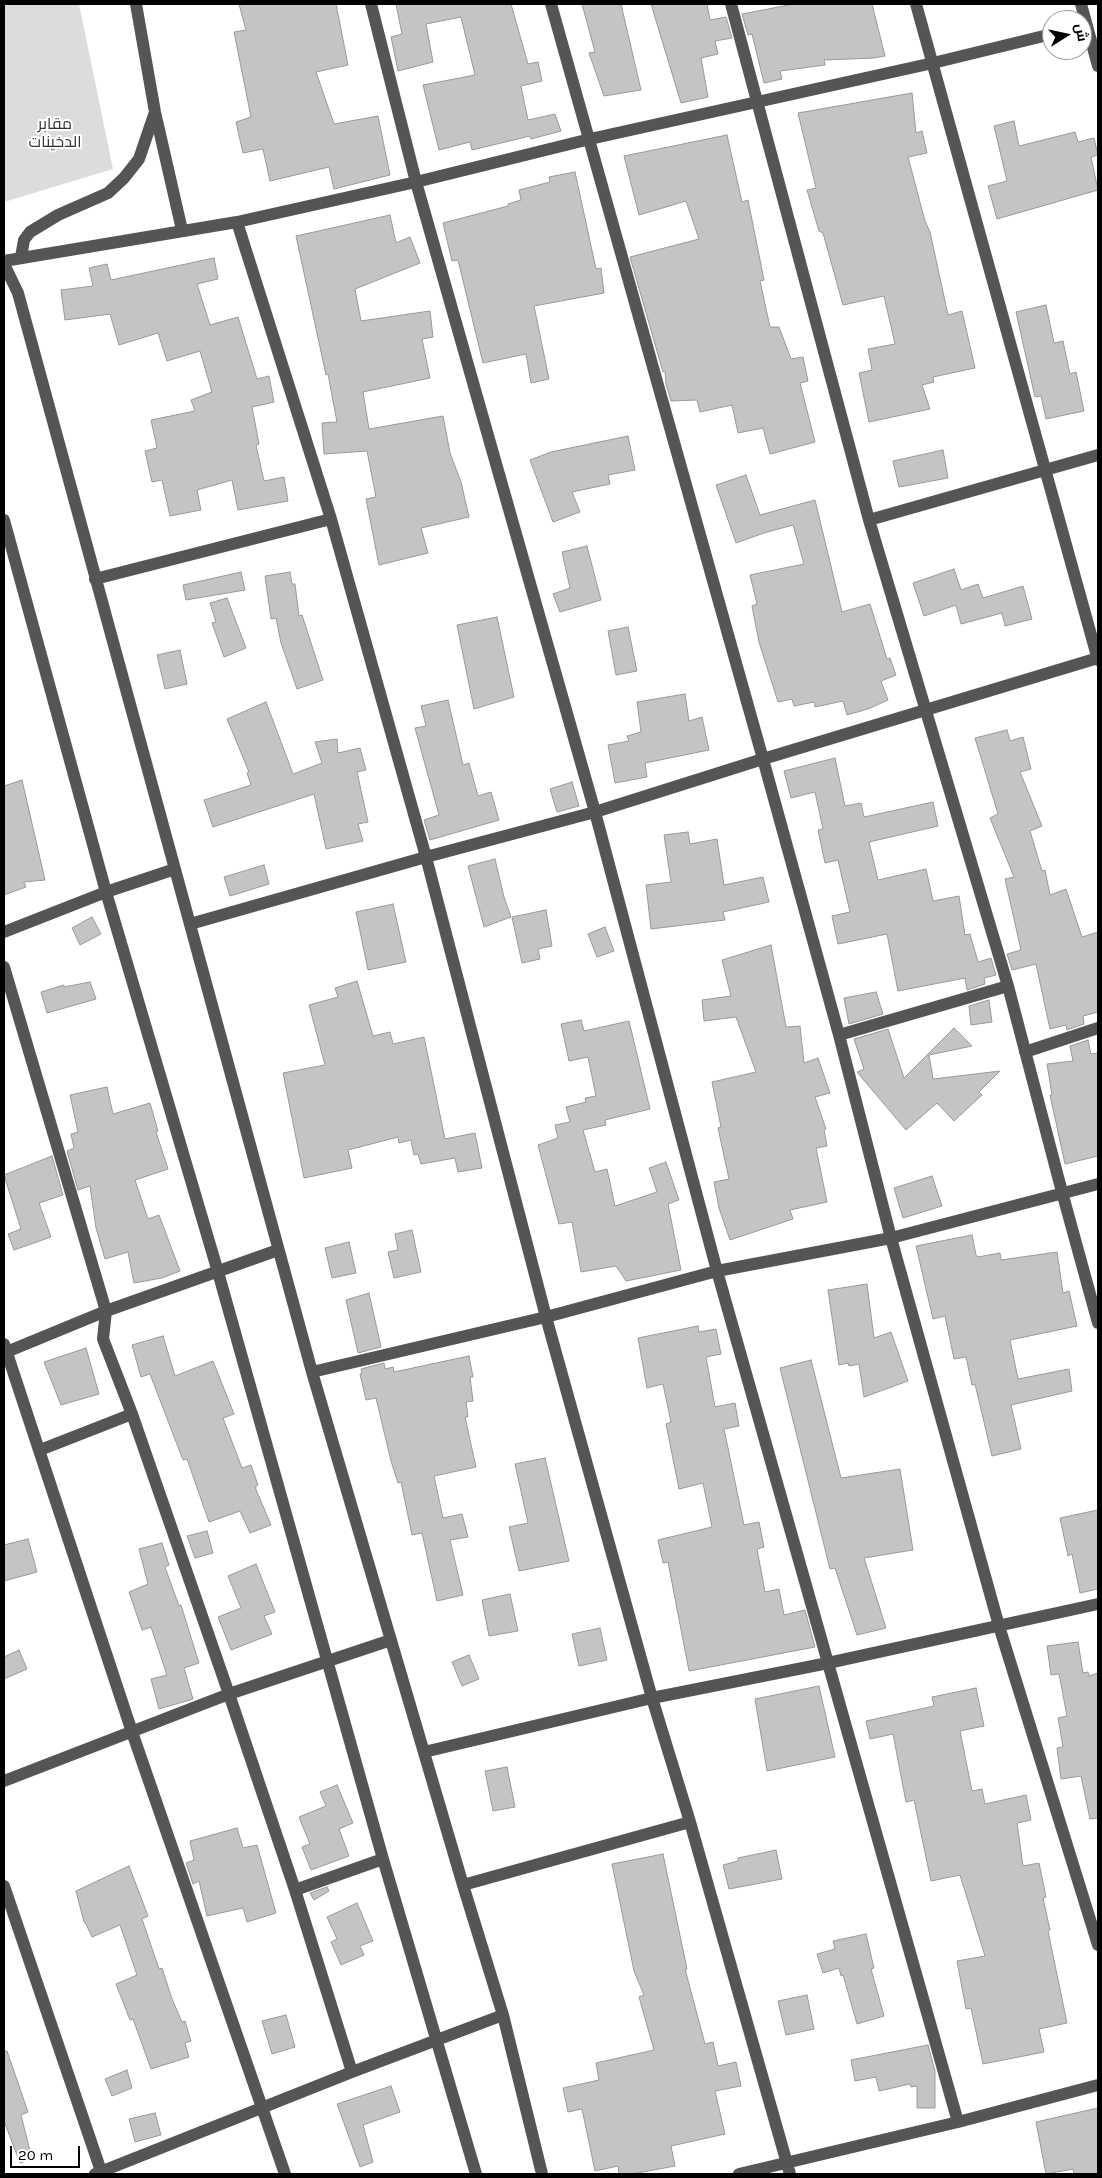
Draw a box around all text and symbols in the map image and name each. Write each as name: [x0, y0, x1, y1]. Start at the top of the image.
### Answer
north arrow: [1042, 10, 1092, 60]
text: ش: [1071, 22, 1091, 43]
park label: مقابر الدخينات: [29, 114, 81, 152]
scale bar: [12, 2136, 82, 2168]
text: 20 m: [18, 2146, 53, 2164]

